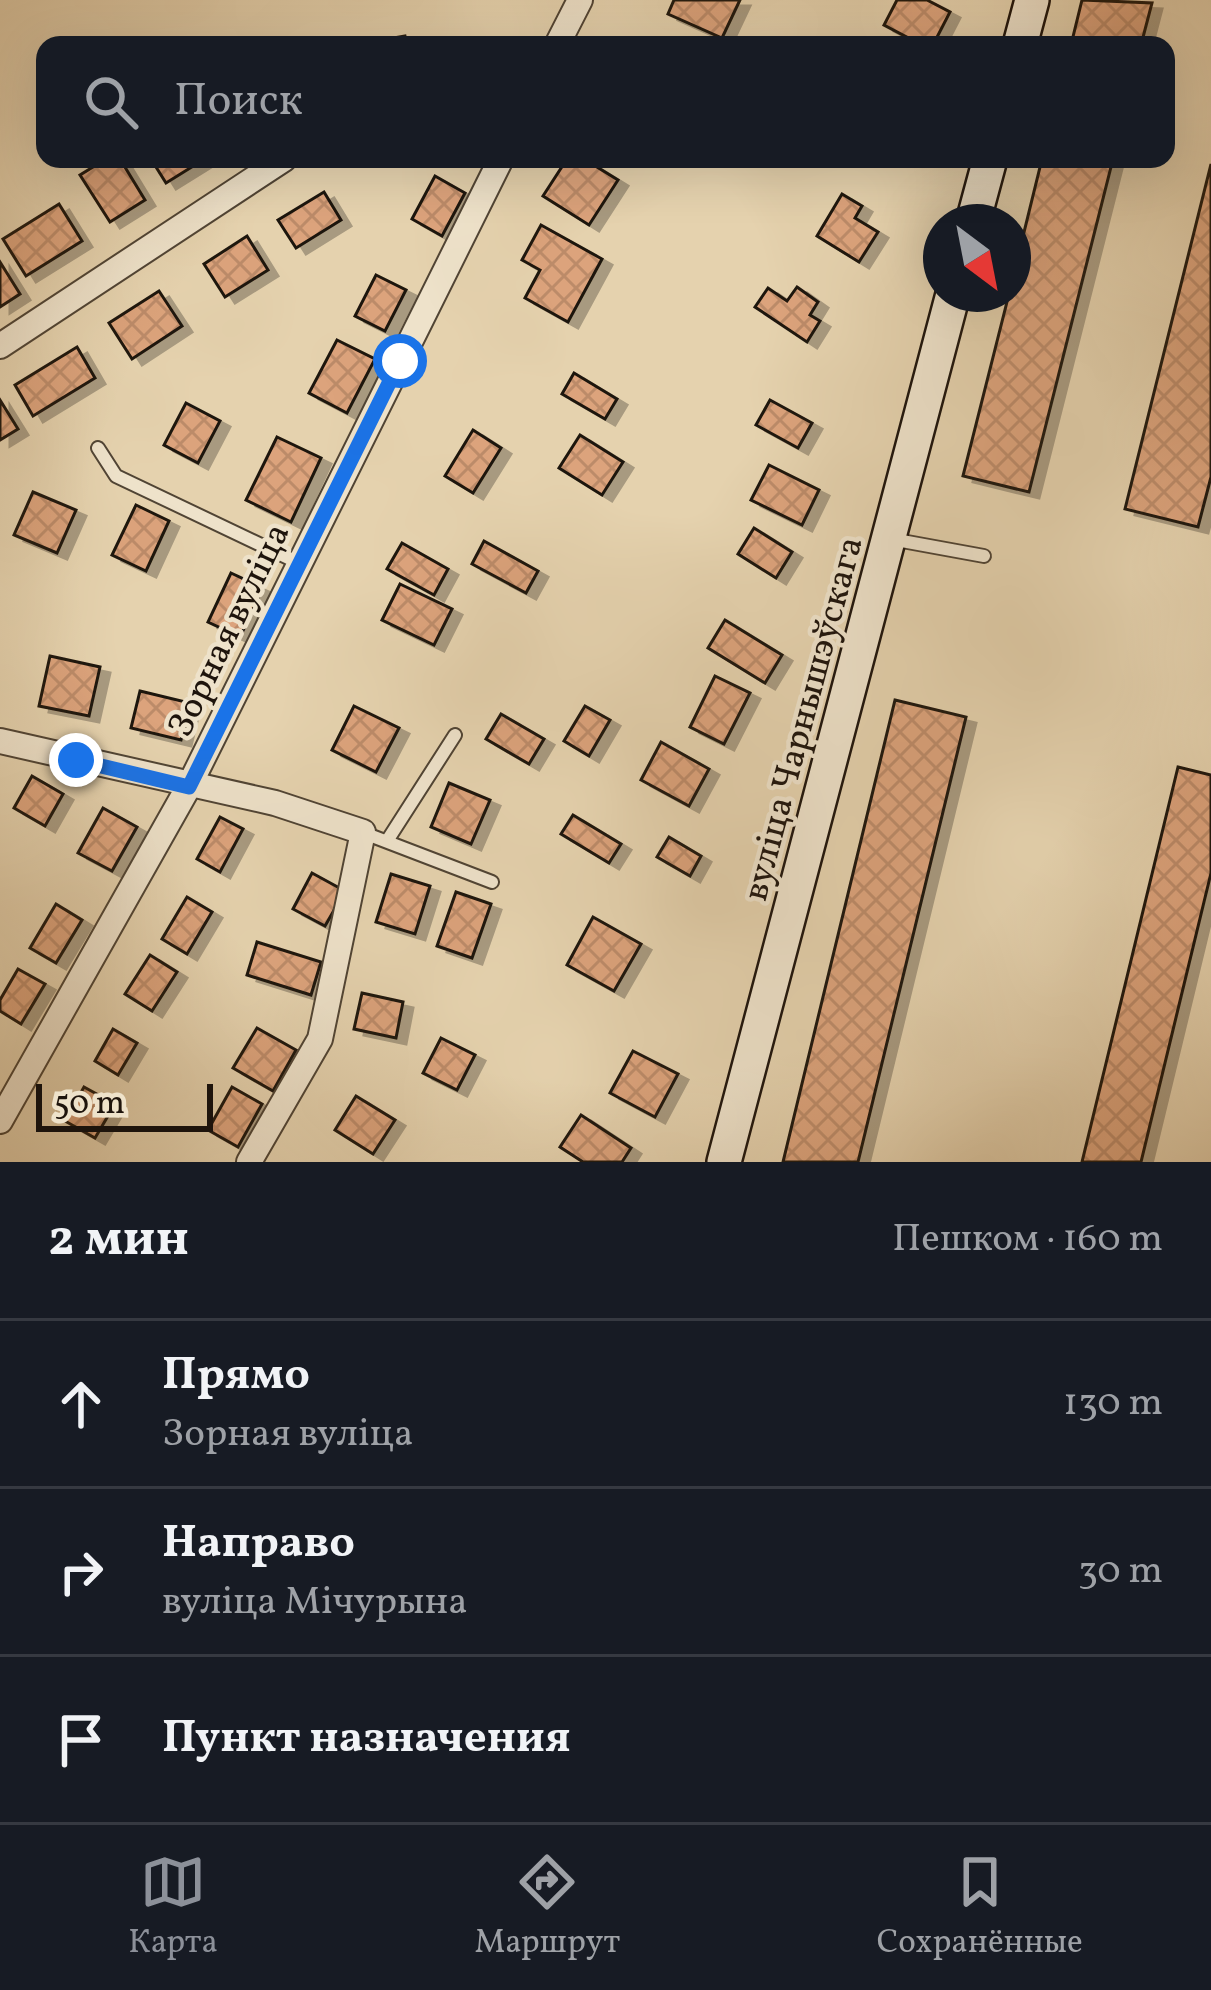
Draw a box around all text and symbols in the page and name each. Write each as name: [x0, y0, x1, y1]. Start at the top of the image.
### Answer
search box: [36, 36, 1175, 168]
icon: search: [78, 69, 144, 135]
text: Поиск: [174, 71, 303, 134]
north arrow: [923, 204, 1031, 312]
route start: [373, 334, 427, 388]
street label: Зорная вуліца: [157, 516, 304, 746]
street label: вуліца Чарнышэўскага: [732, 531, 878, 907]
route end: [49, 733, 103, 787]
scale bar: [36, 1078, 213, 1131]
text: 50 m: [54, 1082, 125, 1128]
text: 2 мин: [48, 1205, 189, 1276]
text: Пешком · 160 m: [892, 1213, 1163, 1267]
text: Прямо: [162, 1345, 310, 1408]
icon: ahead: [48, 1371, 114, 1437]
text: 130 m: [1063, 1377, 1163, 1431]
text: Зорная вуліца: [162, 1408, 413, 1462]
text: Направо: [162, 1513, 355, 1576]
icon: right: [48, 1539, 114, 1605]
text: 30 m: [1078, 1545, 1163, 1599]
text: вуліца Мічурына: [162, 1576, 468, 1630]
icon: arrive: [48, 1707, 114, 1773]
text: Пункт назначения: [162, 1708, 571, 1771]
tab: Карта: [128, 1849, 218, 1967]
tab: Маршрут: [475, 1849, 620, 1967]
tab: Сохранённые: [877, 1849, 1083, 1967]

